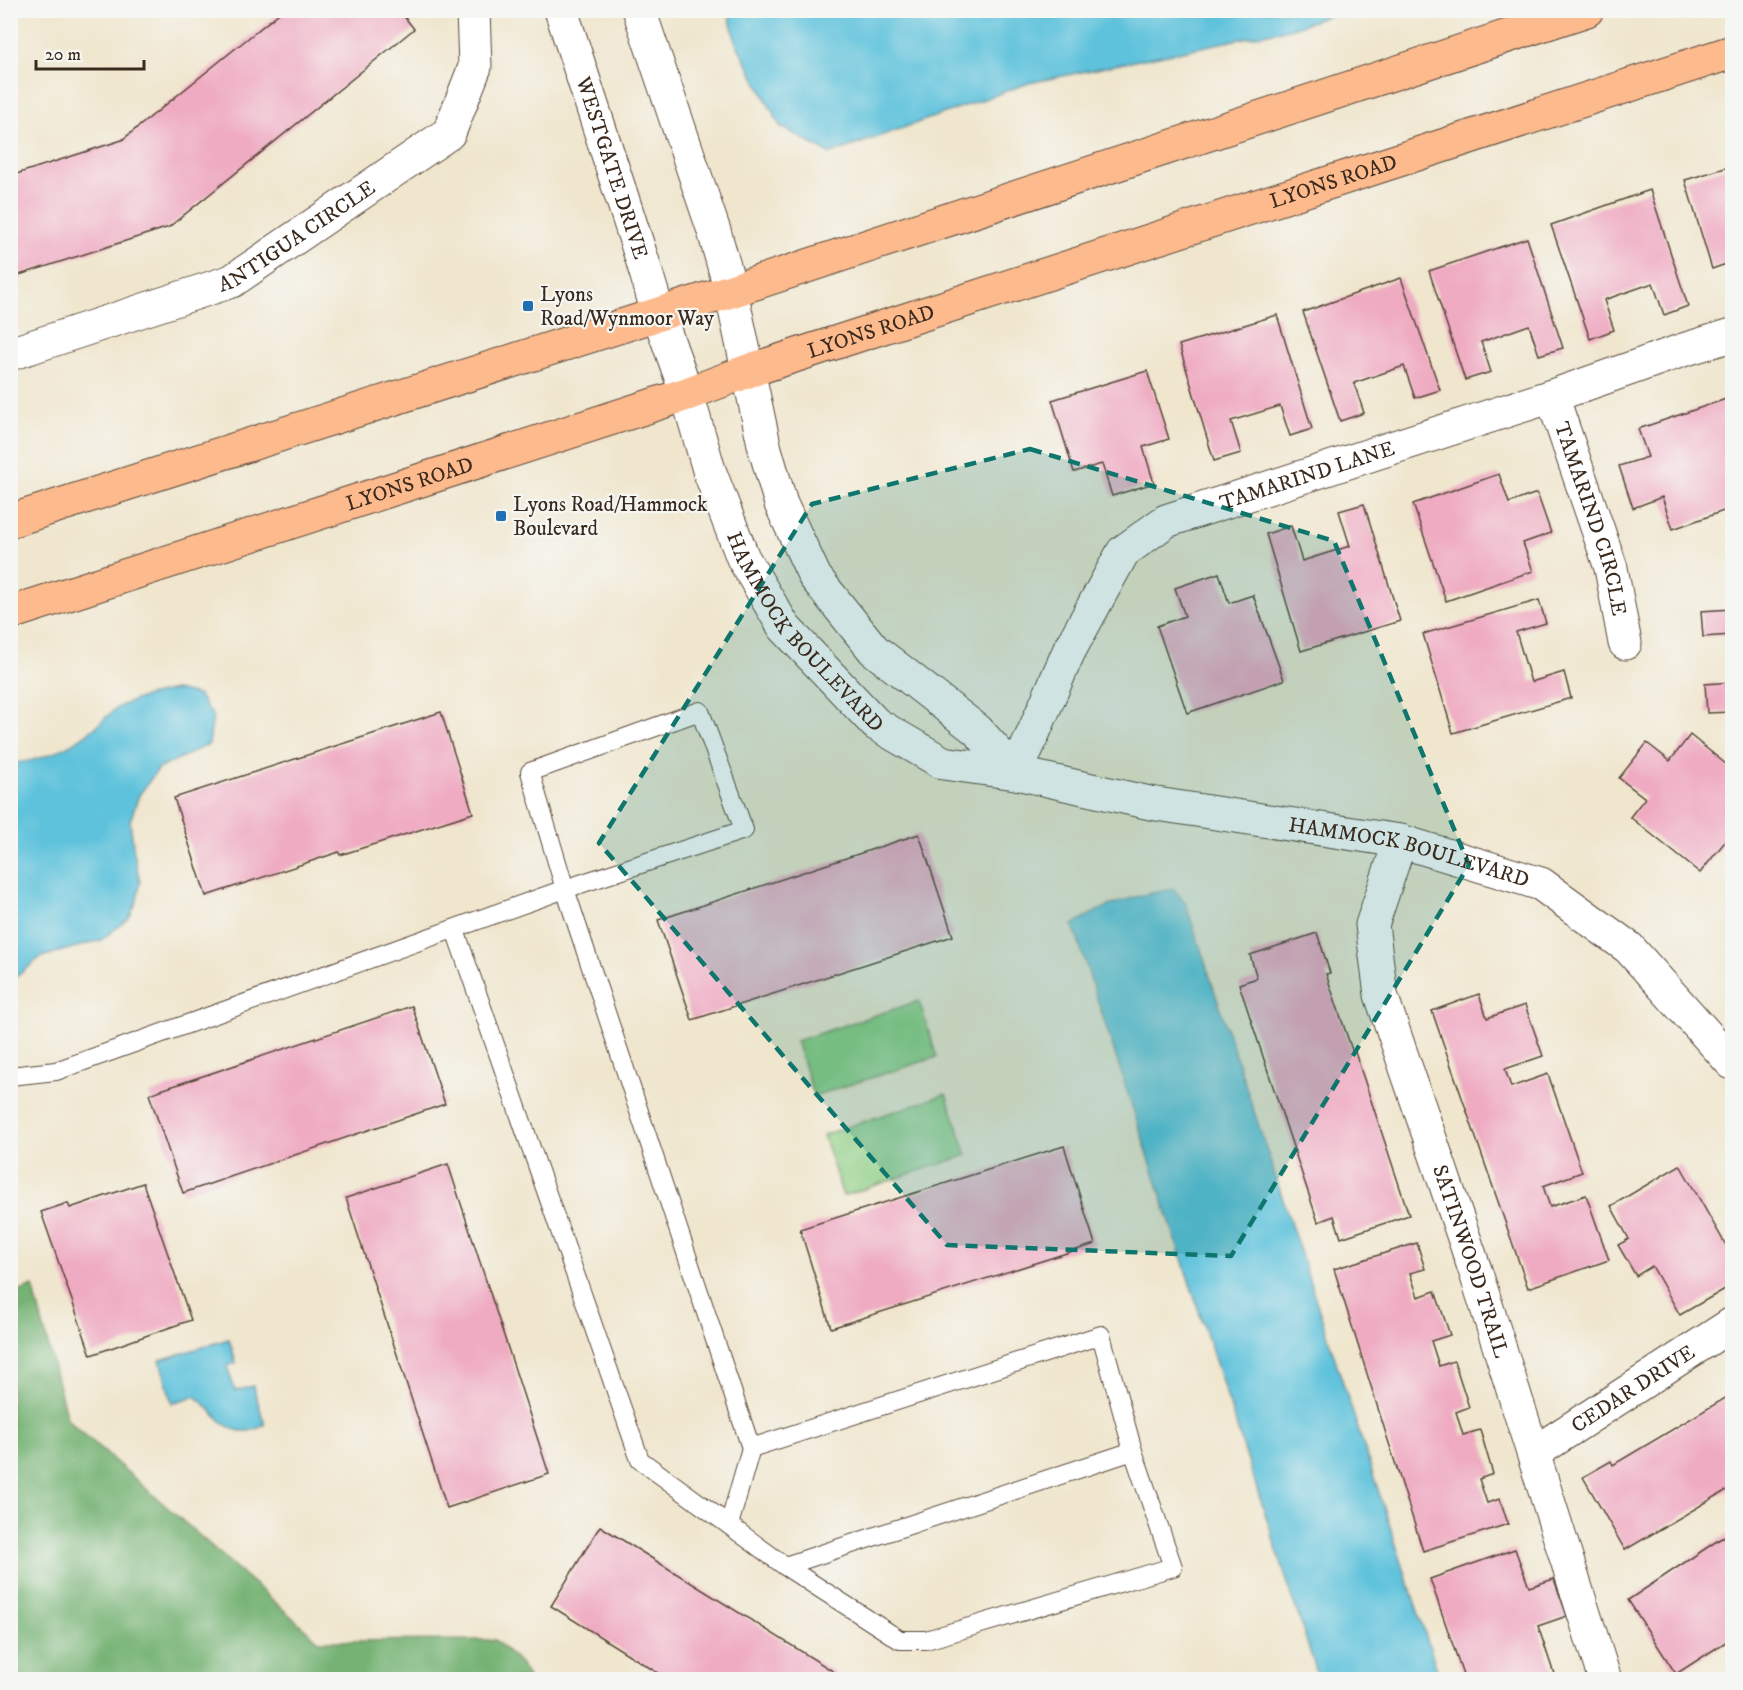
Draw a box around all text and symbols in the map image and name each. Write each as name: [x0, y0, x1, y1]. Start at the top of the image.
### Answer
scale bar: [36, 33, 144, 71]
text: 20 m: [45, 44, 81, 66]
street label: WESTGATE DRIVE: [569, 73, 653, 263]
street label: LYONS ROAD: [1267, 149, 1400, 215]
street label: ANTIGUA CIRCLE: [215, 175, 381, 299]
place label: Lyons Road/Wynmoor Way: [540, 282, 715, 332]
marker: Lyons Road/Wynmoor Way: [521, 299, 535, 313]
street label: LYONS ROAD: [804, 299, 938, 365]
street label: TAMARIND CIRCLE: [1548, 419, 1632, 618]
street label: TAMARIND LANE: [1217, 436, 1398, 517]
street label: LYONS ROAD: [343, 452, 477, 517]
place label: Lyons Road/Hammock Boulevard: [513, 492, 708, 542]
marker: Lyons Road/Hammock Boulevard: [494, 509, 508, 523]
street label: HAMMOCK BOULEVARD: [720, 528, 889, 738]
street label: HAMMOCK BOULEVARD: [1287, 812, 1532, 894]
street label: SATINWOOD TRAIL: [1426, 1162, 1514, 1361]
street label: CEDAR DRIVE: [1567, 1340, 1700, 1439]

